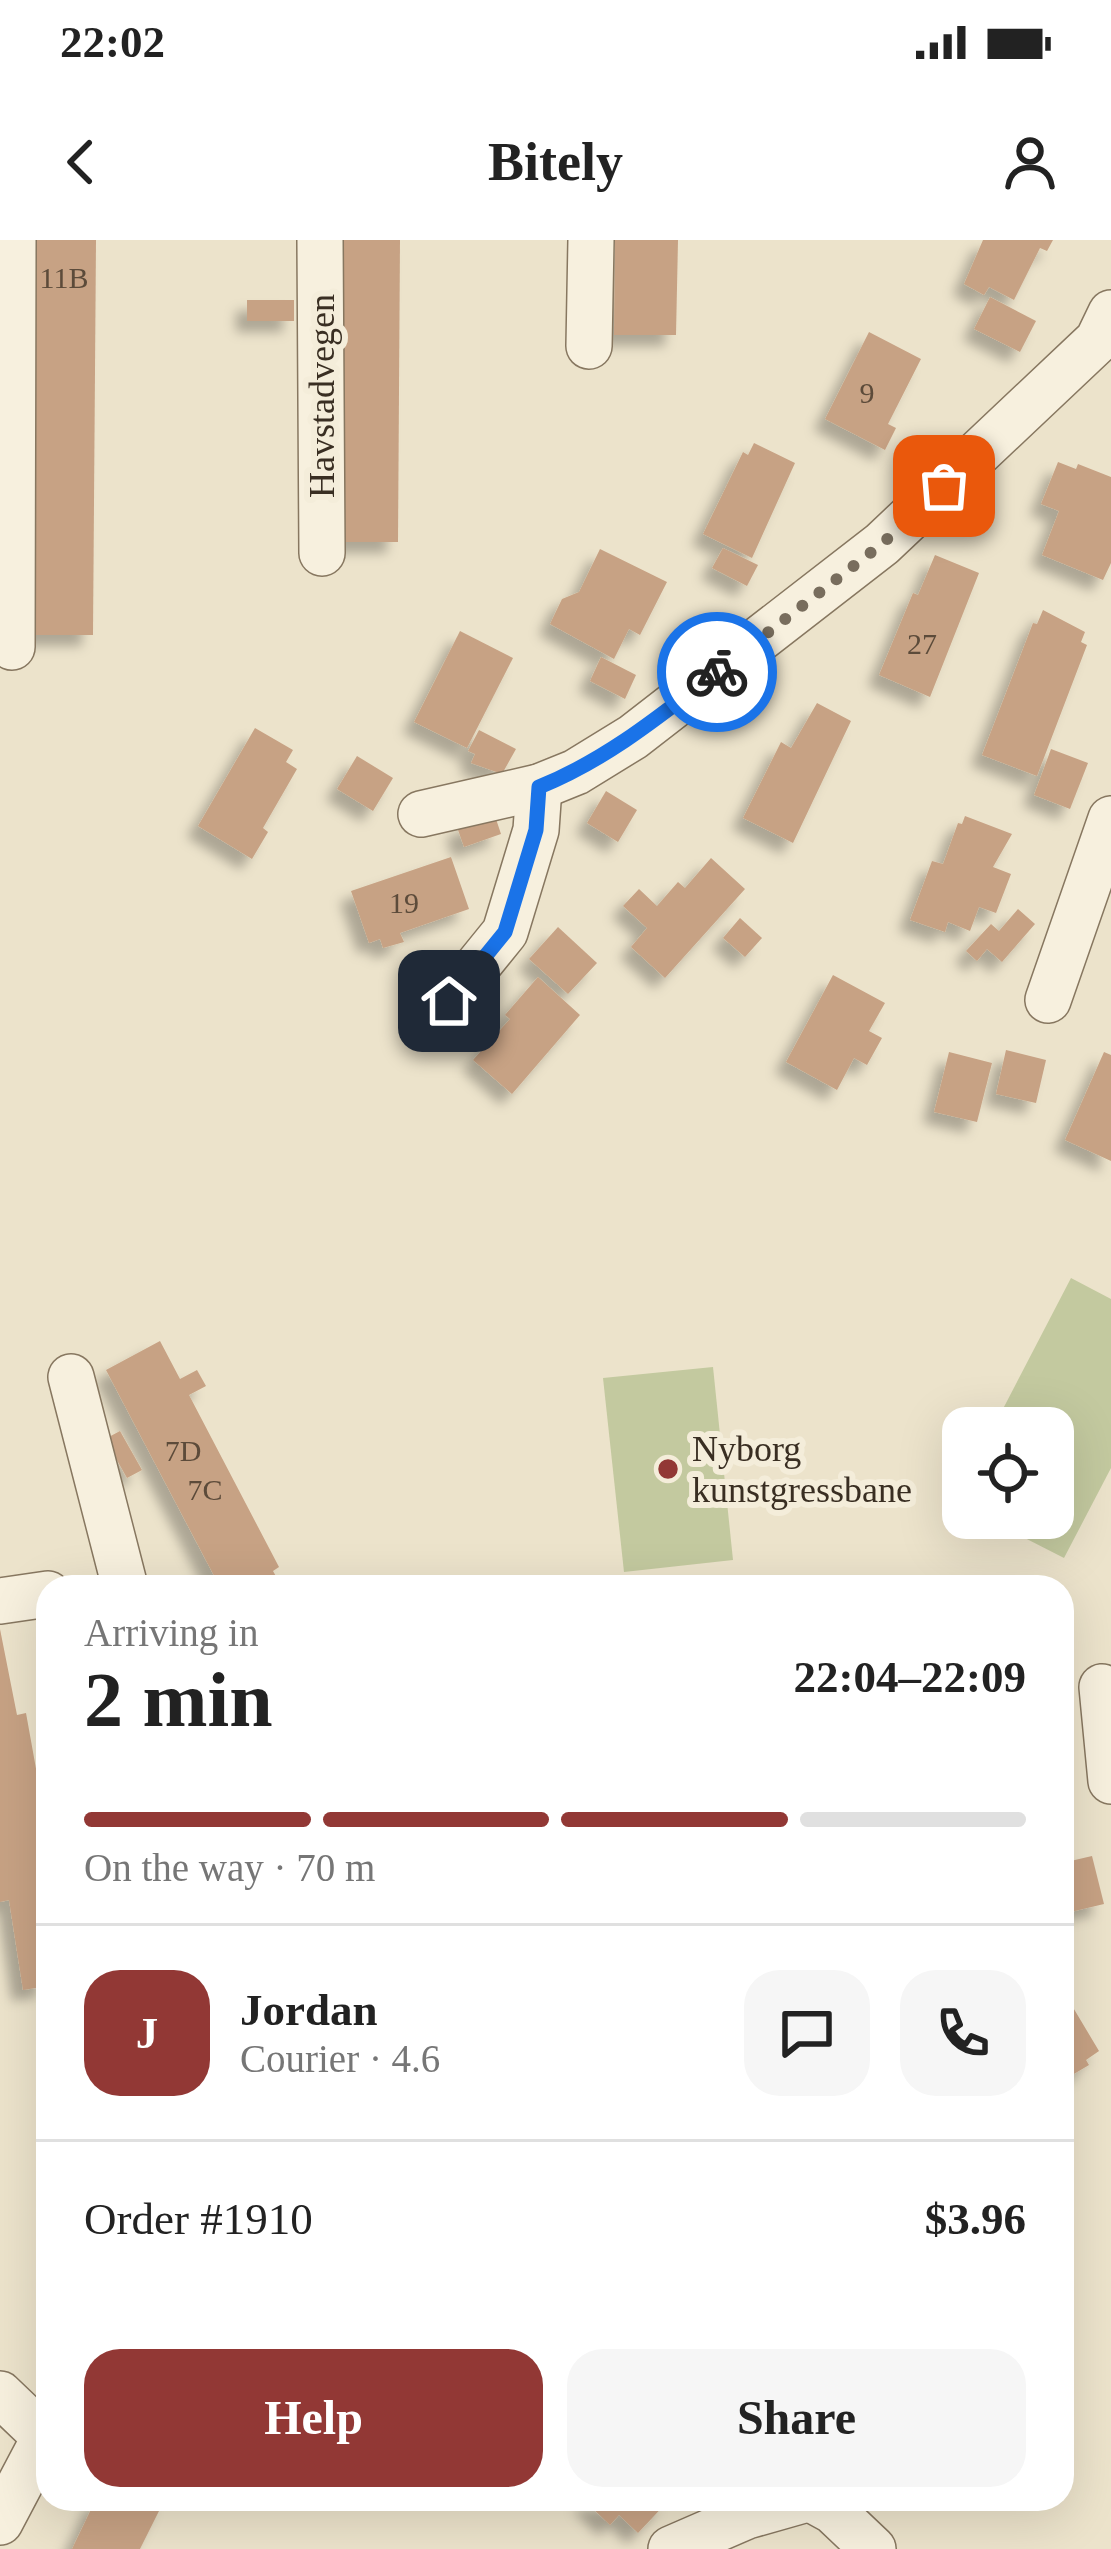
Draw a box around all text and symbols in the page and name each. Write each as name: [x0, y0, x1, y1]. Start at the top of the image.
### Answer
text: 22:02: [60, 17, 165, 67]
icon: back: [48, 129, 114, 195]
icon: person: [997, 129, 1063, 195]
text: Bitely: [488, 132, 623, 192]
house number: 11B: [40, 261, 88, 294]
street label: Havstadvegen: [302, 294, 342, 498]
house number: 9: [860, 376, 875, 409]
pin: [893, 435, 995, 537]
icon: bag: [911, 453, 977, 519]
courier: [657, 612, 777, 732]
house number: 27: [907, 627, 937, 660]
icon: bike: [684, 639, 750, 705]
house number: 19: [389, 886, 419, 919]
pin: [398, 950, 500, 1052]
icon: home: [416, 968, 482, 1034]
map controls: [942, 1407, 1074, 1539]
button: locate: [942, 1407, 1074, 1539]
place label: Nyborg kunstgressbane: [692, 1429, 912, 1510]
house number: 7D: [165, 1434, 201, 1467]
marker: Nyborg kunstgressbane: [655, 1456, 681, 1482]
house number: 7C: [187, 1473, 223, 1506]
text: Arriving in: [84, 1611, 258, 1654]
text: 22:04–22:09: [794, 1652, 1026, 1702]
text: 2 min: [84, 1656, 273, 1743]
text: On the way · 70 m: [84, 1846, 375, 1889]
button: chat: [744, 1970, 870, 2096]
button: phone: [900, 1970, 1026, 2096]
text: Jordan: [240, 1985, 378, 2035]
text: J: [136, 2008, 158, 2058]
text: Courier · 4.6: [240, 2037, 440, 2080]
text: Order #1910: [84, 2194, 313, 2244]
text: $3.96: [925, 2194, 1026, 2244]
button: Help: [84, 2349, 543, 2487]
button: Share: [567, 2349, 1026, 2487]

